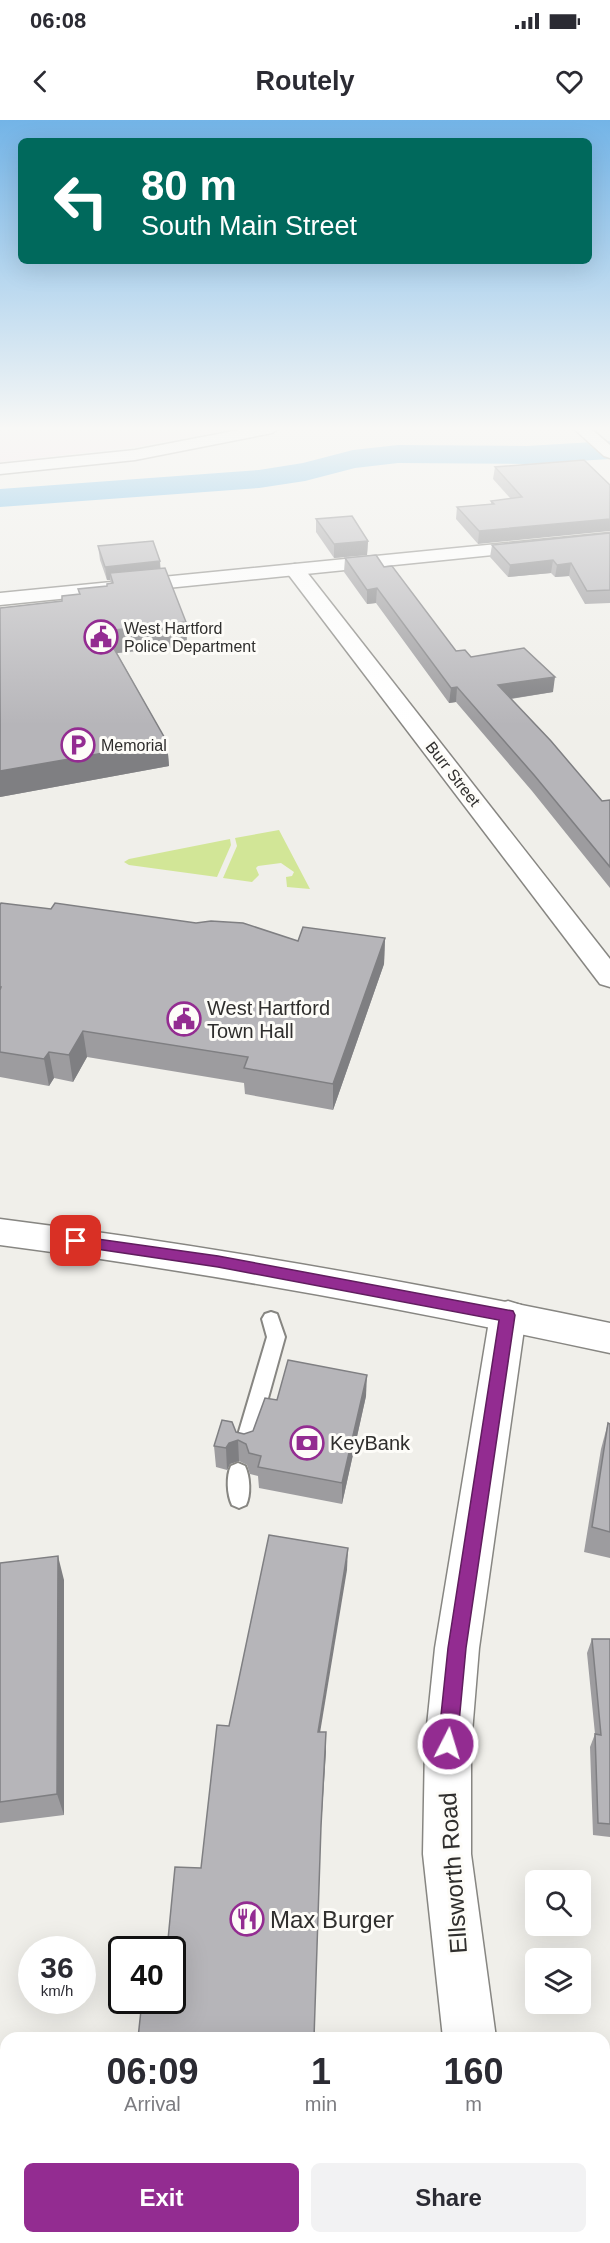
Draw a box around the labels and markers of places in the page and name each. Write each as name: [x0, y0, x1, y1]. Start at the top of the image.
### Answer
public building icon: West Hartford Police Department: [83, 619, 119, 655]
place label: West Hartford Police Department: [124, 620, 256, 655]
parking icon: Memorial: [60, 727, 96, 763]
place label: Memorial: [101, 737, 167, 754]
place label: West Hartford Town Hall: [207, 997, 330, 1042]
public building icon: West Hartford Town Hall: [166, 1001, 202, 1037]
pin: [50, 1215, 101, 1266]
bank icon: KeyBank: [289, 1425, 325, 1461]
place label: KeyBank: [330, 1432, 411, 1454]
restaurant icon: Max Burger: [229, 1901, 265, 1937]
place label: Max Burger: [270, 1906, 394, 1933]

